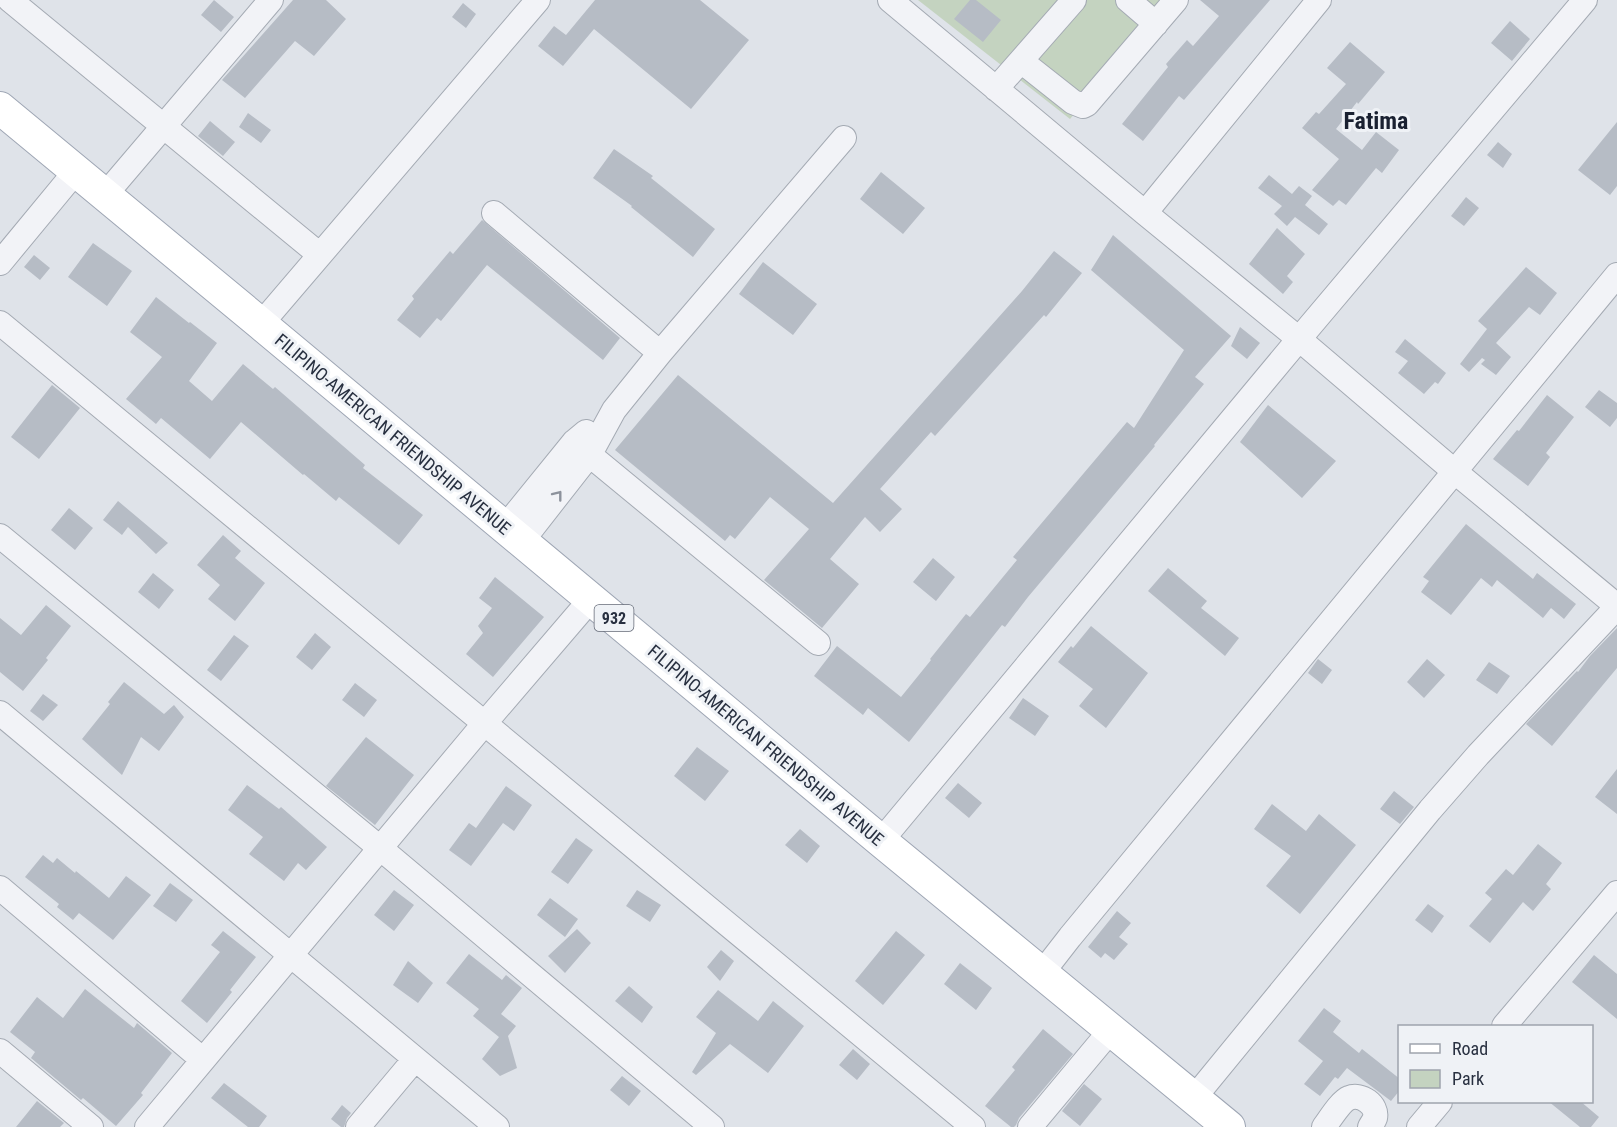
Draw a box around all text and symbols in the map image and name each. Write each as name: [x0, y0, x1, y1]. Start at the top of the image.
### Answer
district label: Fatima: [1344, 107, 1408, 135]
street label: FILIPINO-AMERICAN FRIENDSHIP AVENUE: [271, 329, 515, 539]
one-way arrow: [551, 491, 562, 502]
road number: 932: [594, 605, 634, 631]
street label: FILIPINO-AMERICAN FRIENDSHIP AVENUE: [644, 640, 888, 850]
legend: [1398, 1025, 1593, 1103]
text: Road: [1452, 1038, 1488, 1059]
text: Park: [1452, 1068, 1484, 1089]

